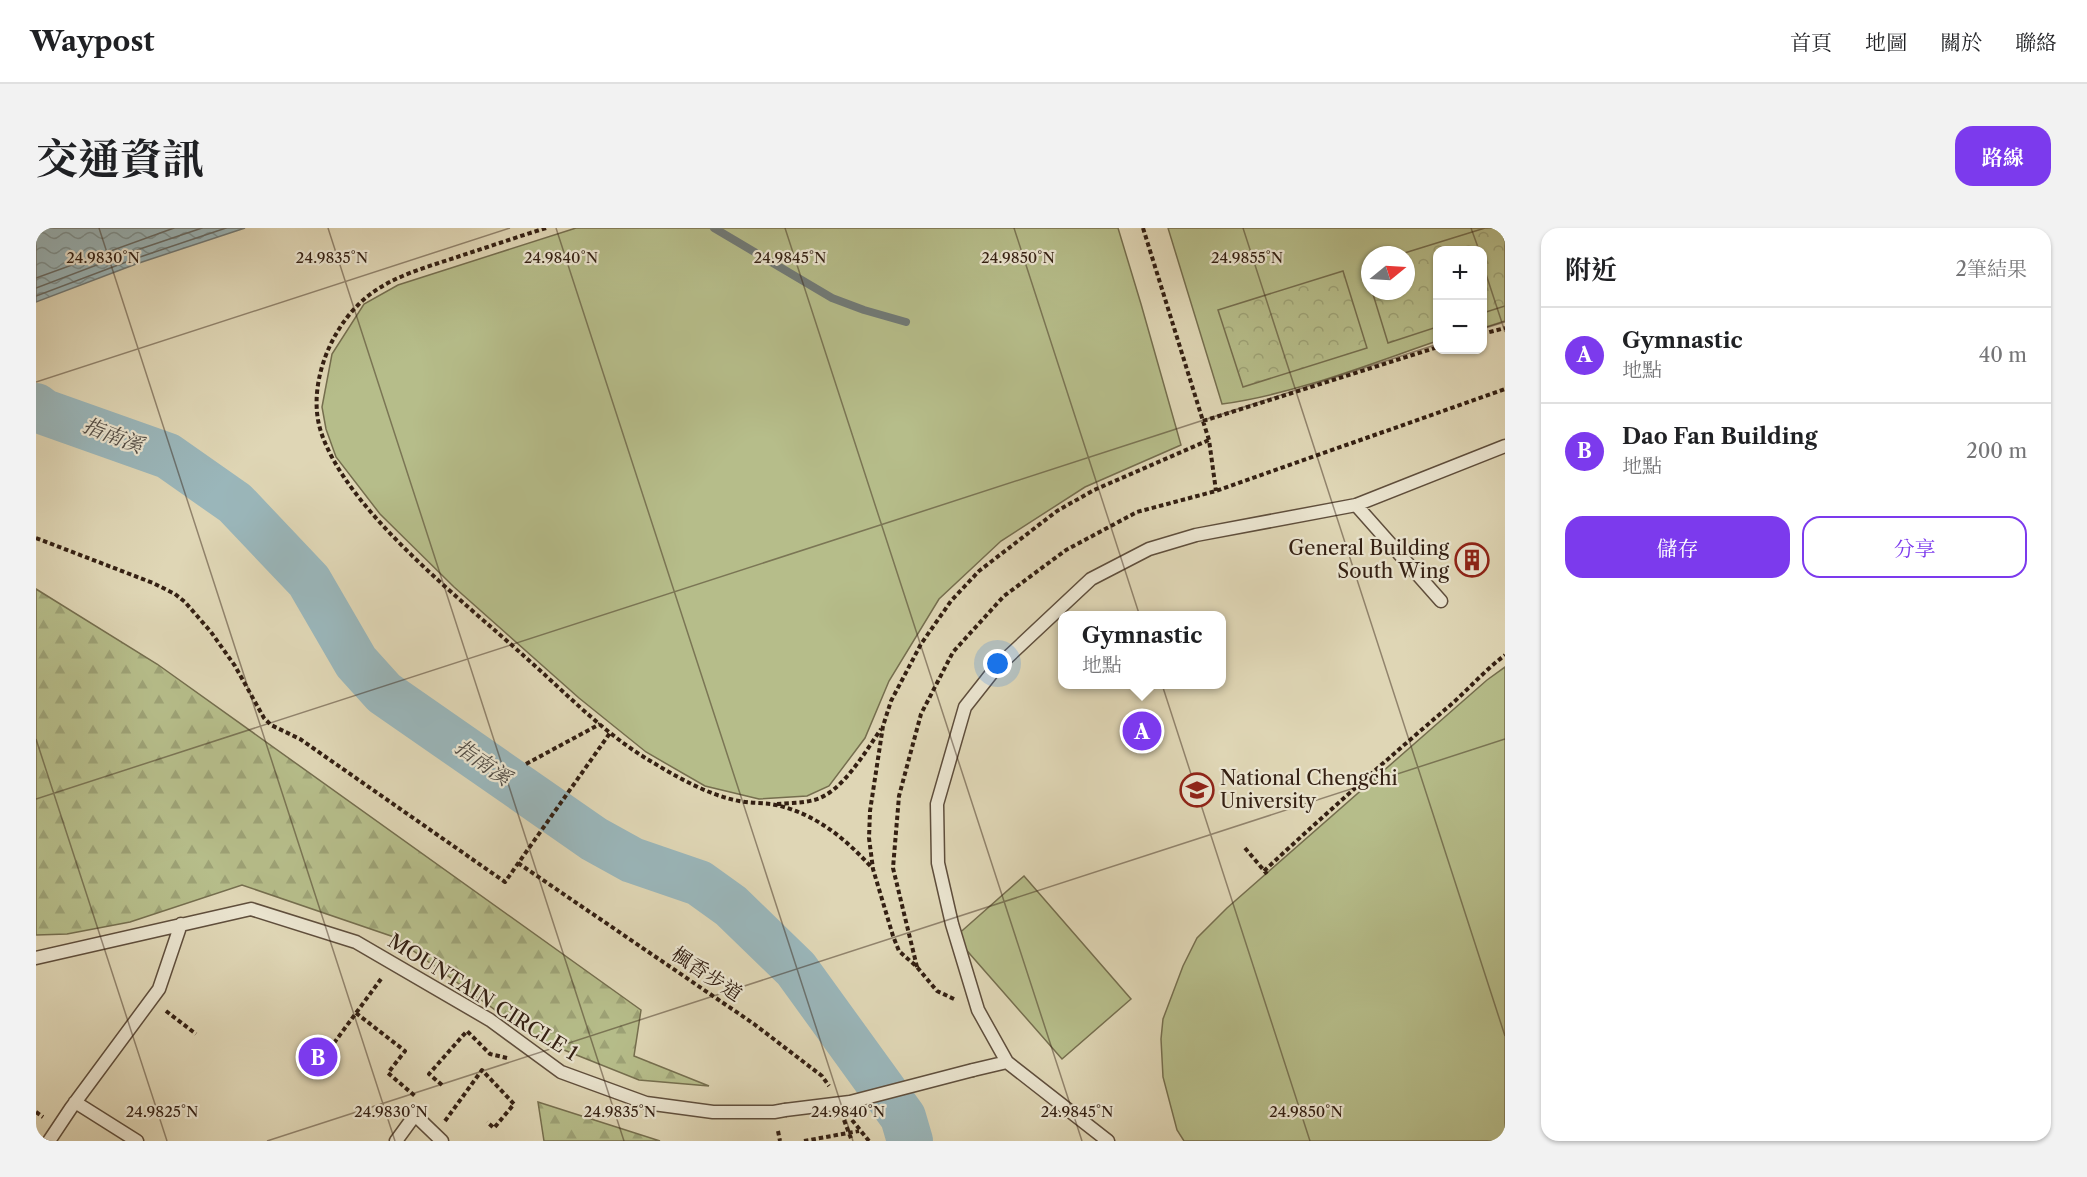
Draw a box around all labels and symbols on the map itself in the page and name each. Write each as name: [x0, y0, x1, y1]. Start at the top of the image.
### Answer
north arrow: [1361, 246, 1415, 300]
text: 24.9830°N: [66, 248, 140, 267]
text: 24.9835°N: [296, 248, 368, 267]
text: 24.9840°N: [524, 248, 598, 267]
text: 24.9845°N: [754, 248, 826, 267]
text: 24.9850°N: [981, 248, 1055, 267]
text: 24.9855°N: [1211, 248, 1283, 267]
water label: 指南溪: [79, 412, 149, 459]
place label: General Building South Wing: [1288, 536, 1449, 583]
building icon: General Building South Wing: [1454, 542, 1490, 578]
your location: [983, 649, 1012, 678]
pin: A: [1122, 708, 1162, 754]
water label: 指南溪: [450, 734, 518, 791]
place label: National Chengchi University: [1220, 766, 1398, 813]
school or university icon: National Chengchi University: [1179, 772, 1215, 808]
street label: MOUNTAIN CIRCLE 1: [384, 929, 583, 1066]
street label: 楓香步道: [667, 942, 747, 1006]
pin: B: [298, 1034, 338, 1080]
text: 24.9825°N: [126, 1102, 198, 1121]
text: 24.9830°N: [354, 1102, 428, 1121]
text: 24.9835°N: [584, 1102, 656, 1121]
text: 24.9840°N: [811, 1102, 885, 1121]
text: 24.9845°N: [1041, 1102, 1113, 1121]
text: 24.9850°N: [1269, 1102, 1343, 1121]

